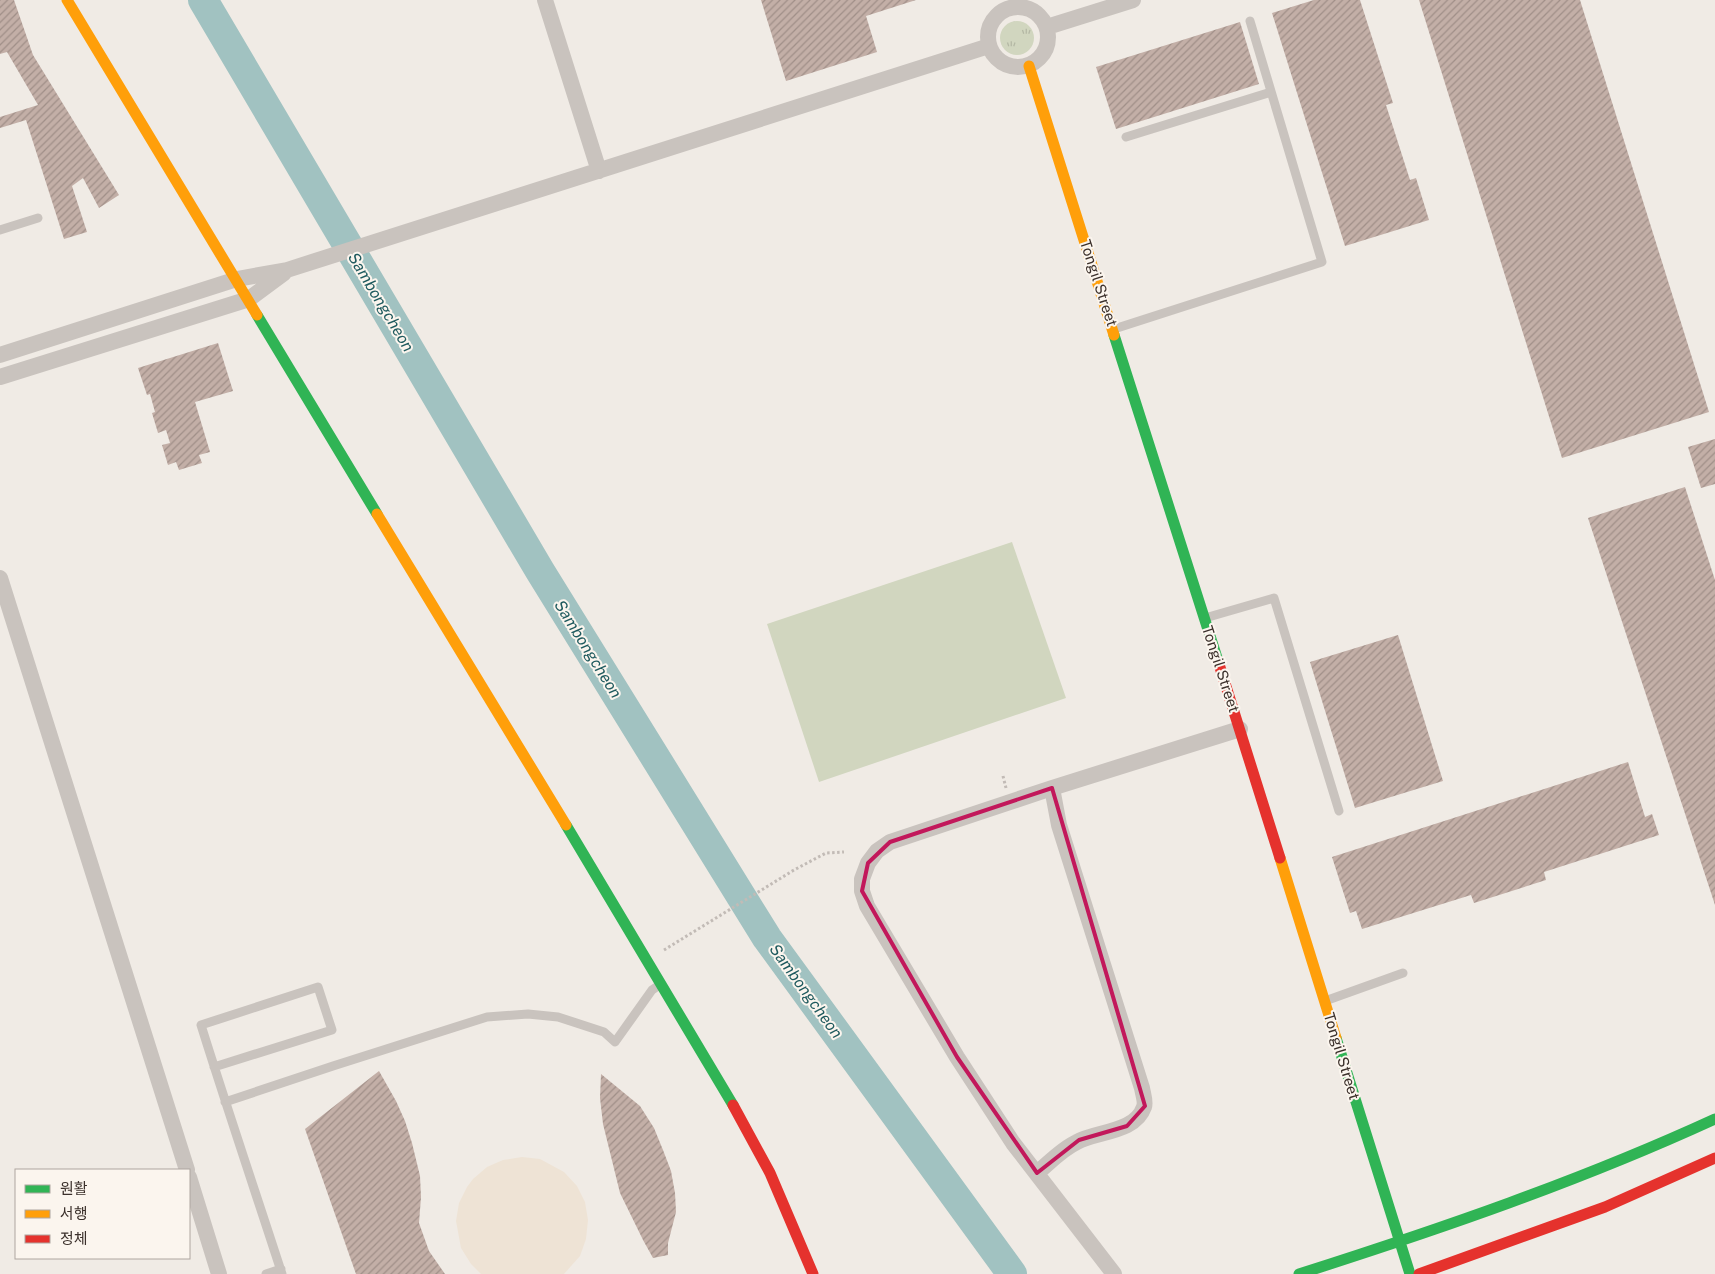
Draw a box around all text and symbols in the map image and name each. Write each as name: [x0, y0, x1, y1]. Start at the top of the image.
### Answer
street label: Tongil Street: [1077, 238, 1121, 329]
water label: Sambongcheon: [344, 249, 418, 355]
water label: Sambongcheon: [550, 597, 626, 702]
street label: Tongil Street: [1199, 624, 1243, 715]
water label: Sambongcheon: [765, 940, 847, 1042]
street label: Tongil Street: [1321, 1010, 1363, 1102]
legend: [15, 1169, 190, 1259]
text: 원활: [60, 1180, 88, 1197]
text: 서행: [60, 1205, 88, 1222]
text: 정체: [60, 1230, 88, 1247]

